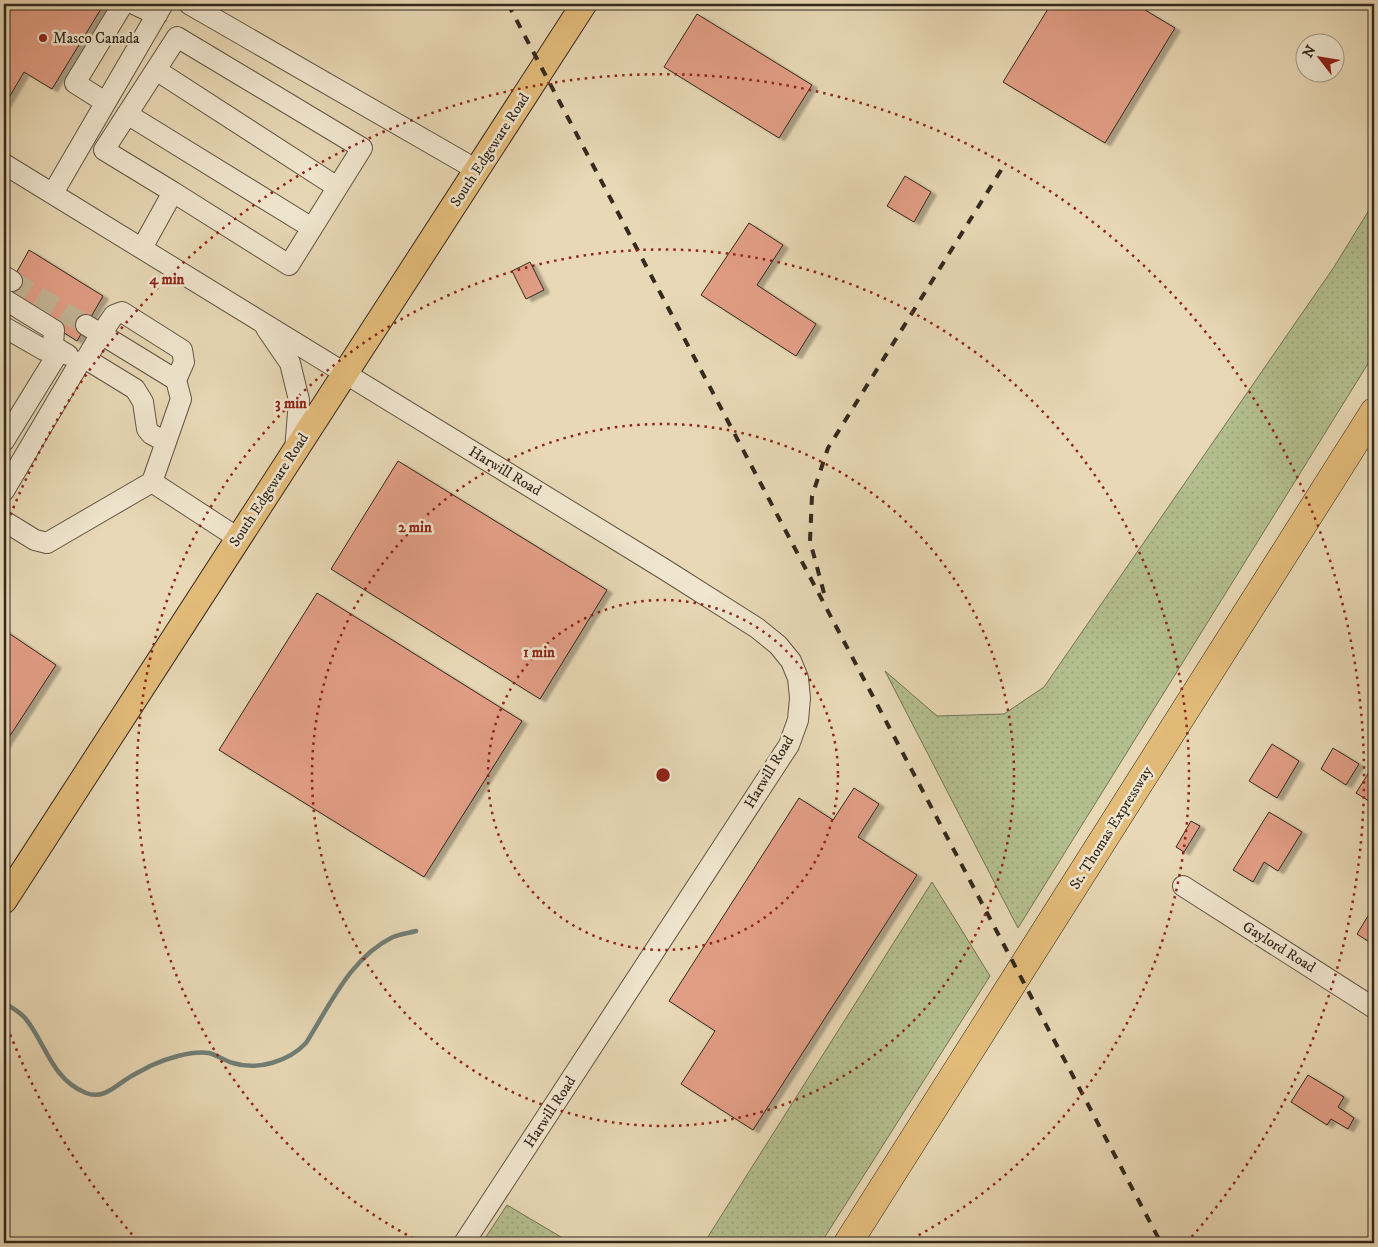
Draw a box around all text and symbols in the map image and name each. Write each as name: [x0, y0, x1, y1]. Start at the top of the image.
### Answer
place label: Masco Canada: [53, 29, 140, 48]
marker: Masco Canada: [37, 32, 49, 44]
north arrow: [1296, 32, 1346, 82]
text: N: [1299, 42, 1321, 61]
street label: South Edgeware Road: [446, 89, 534, 210]
text: 4 min: [149, 270, 185, 289]
text: 3 min: [275, 394, 307, 413]
street label: South Edgeware Road: [225, 429, 313, 550]
street label: Harwill Road: [465, 442, 545, 500]
text: 2 min: [398, 518, 432, 537]
text: 1 min: [523, 643, 555, 662]
street label: Harwill Road: [740, 732, 798, 812]
street label: St. Thomas Expressway: [1065, 762, 1157, 893]
centre of rings: [654, 766, 672, 784]
street label: Gaylord Road: [1239, 917, 1319, 977]
street label: Harwill Road: [520, 1072, 580, 1151]

